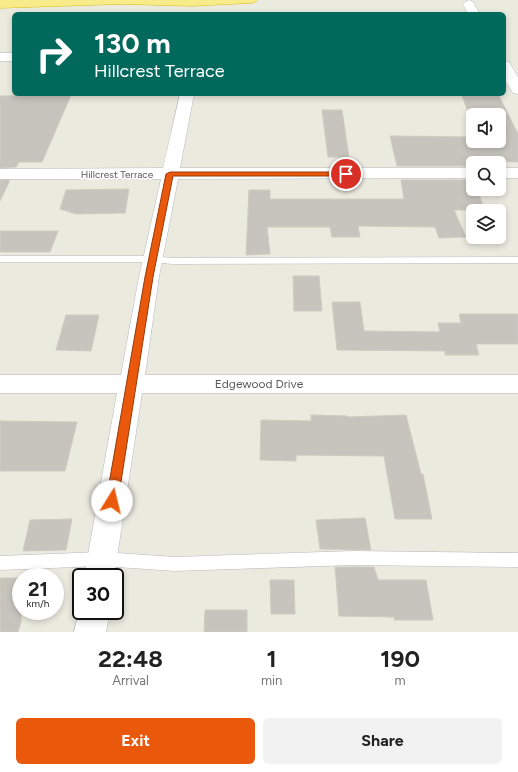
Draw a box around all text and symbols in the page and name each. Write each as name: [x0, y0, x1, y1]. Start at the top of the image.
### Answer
text: 130 m: [94, 26, 171, 60]
icon: right: [28, 28, 80, 80]
text: Hillcrest Terrace: [94, 60, 224, 82]
map controls: [466, 108, 506, 244]
button: sound: [466, 108, 506, 148]
button: search: [466, 156, 506, 196]
pin: [329, 157, 363, 191]
icon: arrive: [335, 163, 357, 185]
street label: Hillcrest Terrace: [81, 168, 154, 181]
button: layers: [466, 204, 506, 244]
street label: Edgewood Drive: [215, 377, 304, 391]
position arrow: [91, 480, 133, 522]
speed limit sign: 30: [72, 568, 124, 620]
text: 21: [28, 577, 48, 601]
text: km/h: [27, 597, 49, 610]
text: 22:48: [98, 644, 163, 673]
text: 1: [267, 644, 277, 673]
text: 190: [380, 644, 420, 673]
text: Arrival: [112, 673, 149, 688]
text: min: [261, 673, 282, 688]
text: m: [395, 673, 406, 688]
button: Exit: [16, 718, 255, 764]
button: Share: [263, 718, 502, 764]

